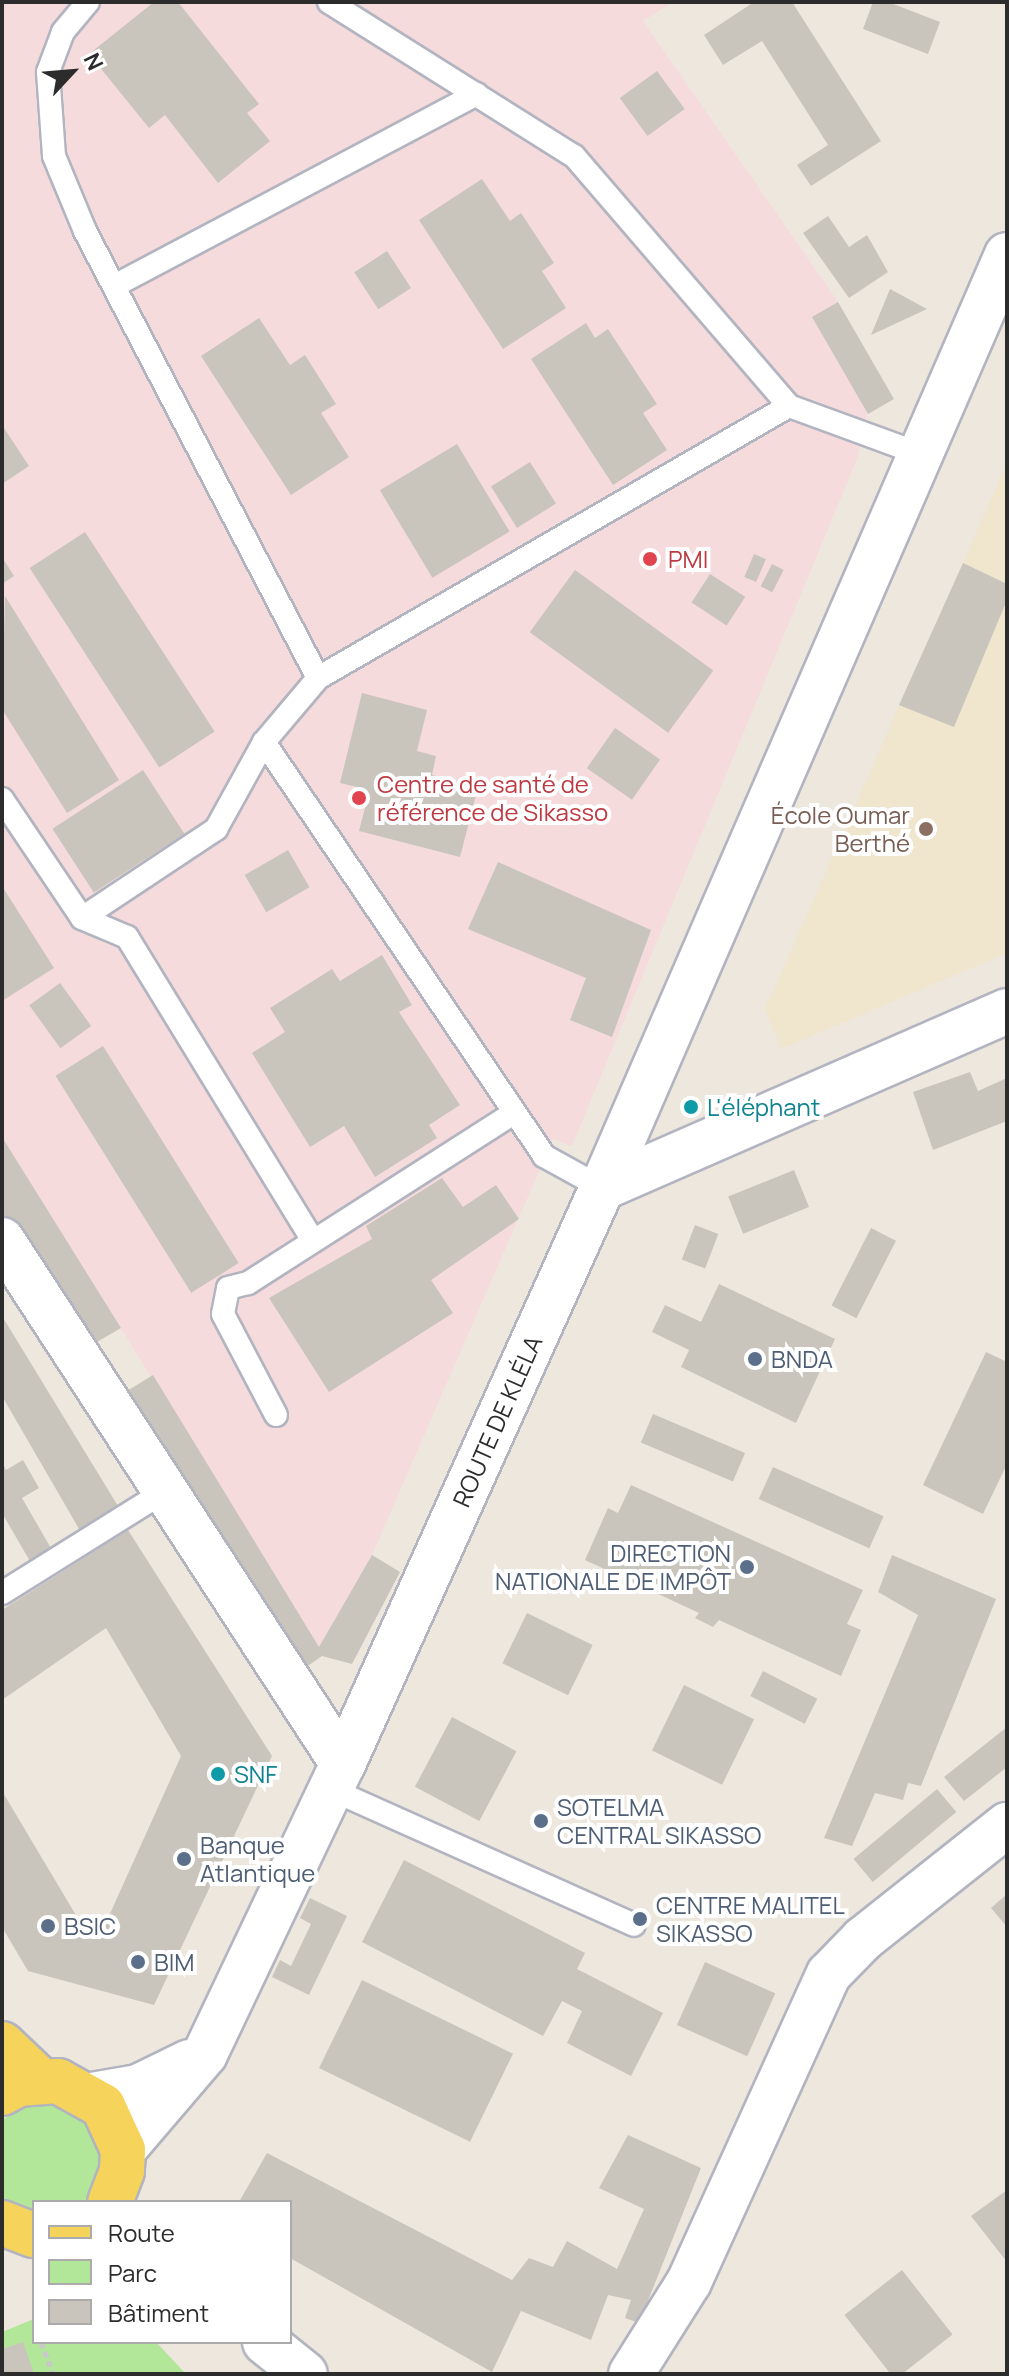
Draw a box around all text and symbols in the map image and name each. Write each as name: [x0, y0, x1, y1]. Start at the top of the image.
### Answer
north arrow: [32, 32, 112, 112]
text: N: [77, 48, 111, 75]
place label: PMI: [668, 545, 708, 573]
marker: PMI: [639, 548, 661, 570]
place label: Centre de santé de référence de Sikasso: [377, 770, 608, 826]
marker: Centre de santé de référence de Sikasso: [348, 787, 370, 809]
place label: École Oumar Berthé: [771, 801, 910, 857]
marker: École Oumar Berthé: [917, 820, 935, 838]
place label: L'éléphant: [707, 1093, 820, 1121]
marker: L'éléphant: [682, 1098, 700, 1116]
street label: ROUTE DE KLÉLA: [446, 1331, 548, 1511]
place label: BNDA: [771, 1345, 833, 1373]
marker: BNDA: [746, 1350, 764, 1368]
place label: DIRECTION NATIONALE DE IMPÔT: [495, 1539, 731, 1595]
marker: DIRECTION NATIONALE DE IMPÔT: [738, 1558, 756, 1576]
place label: SNF: [234, 1760, 277, 1788]
marker: SNF: [209, 1765, 227, 1783]
place label: SOTELMA CENTRAL SIKASSO: [557, 1793, 763, 1849]
marker: SOTELMA CENTRAL SIKASSO: [532, 1812, 550, 1830]
place label: Banque Atlantique: [200, 1831, 315, 1887]
marker: Banque Atlantique: [175, 1850, 193, 1868]
place label: CENTRE MALITEL SIKASSO: [656, 1891, 845, 1947]
marker: CENTRE MALITEL SIKASSO: [631, 1910, 649, 1928]
place label: BSIC: [64, 1912, 116, 1940]
marker: BSIC: [39, 1917, 57, 1935]
place label: BIM: [154, 1948, 194, 1976]
marker: BIM: [129, 1953, 147, 1971]
legend: [32, 2200, 292, 2344]
text: Route: [108, 2216, 175, 2249]
text: Parc: [108, 2256, 157, 2289]
text: Bâtiment: [108, 2296, 209, 2329]

